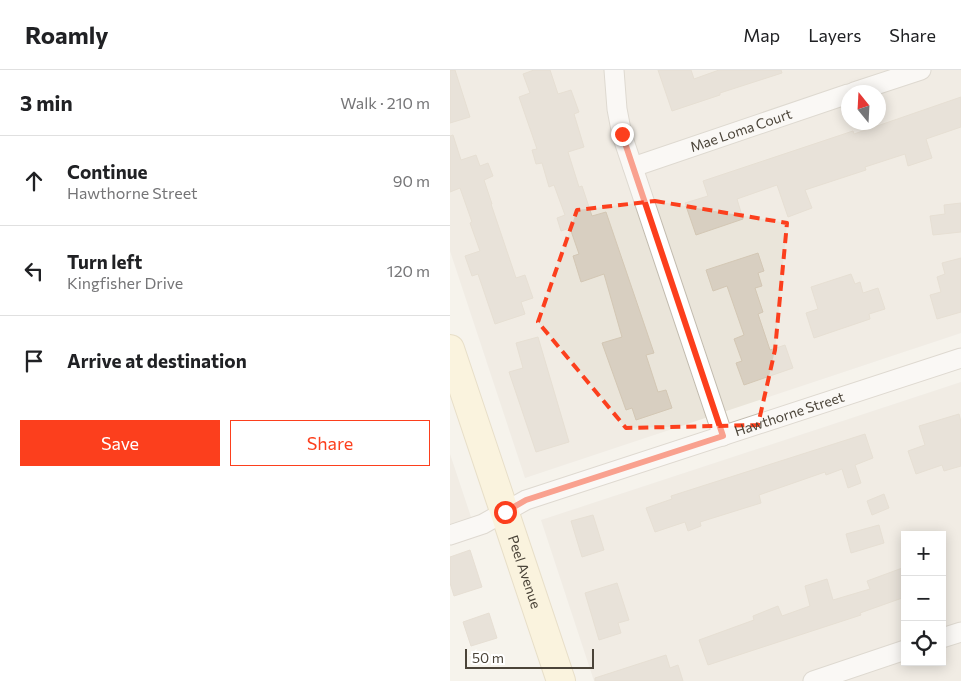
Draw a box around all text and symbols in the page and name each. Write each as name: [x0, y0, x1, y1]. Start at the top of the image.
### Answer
text: Roamly: [25, 20, 108, 49]
text: Map: [743, 24, 780, 46]
text: Layers: [808, 24, 861, 46]
text: Share: [889, 24, 936, 46]
north arrow: [841, 85, 886, 130]
text: 3 min: [20, 90, 73, 115]
text: Walk · 210 m: [340, 93, 430, 112]
street label: Mae Loma Court: [688, 105, 794, 155]
route end: [611, 123, 634, 146]
text: Continue: [67, 160, 147, 183]
icon: ahead: [20, 167, 48, 195]
text: 90 m: [393, 171, 430, 190]
text: Hawthorne Street: [67, 183, 198, 202]
text: Turn left: [67, 250, 142, 273]
icon: left: [20, 257, 48, 285]
text: 120 m: [387, 261, 430, 280]
text: Kingfisher Drive: [67, 273, 183, 292]
icon: arrive: [20, 347, 48, 375]
text: Arrive at destination: [67, 349, 247, 372]
street label: Hawthorne Street: [732, 388, 846, 439]
button: Save: [20, 420, 220, 466]
button: Share: [230, 420, 430, 466]
route start: [494, 501, 517, 524]
map controls: [901, 531, 946, 666]
button: +: [901, 531, 946, 576]
street label: Peel Avenue: [505, 533, 545, 611]
button: −: [901, 576, 946, 621]
button: locate: [901, 621, 946, 666]
scale bar: [465, 646, 594, 669]
text: 50 m: [472, 649, 504, 666]

